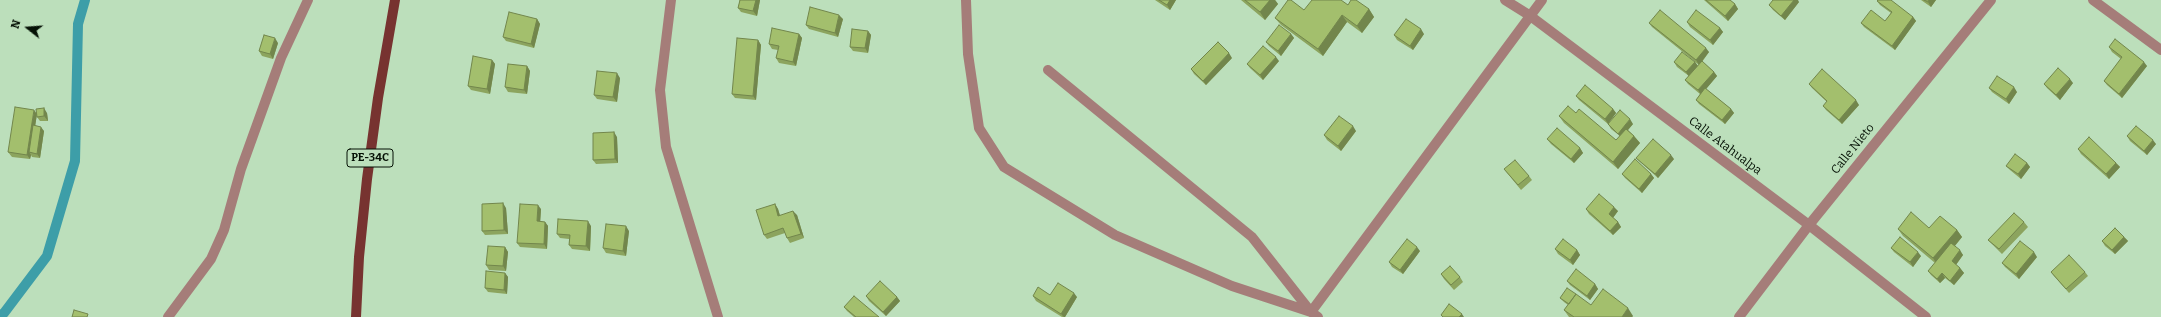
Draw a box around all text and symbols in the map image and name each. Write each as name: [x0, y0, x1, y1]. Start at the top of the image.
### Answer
north arrow: [8, 8, 48, 48]
text: N: [9, 18, 24, 30]
street label: Calle Atahualpa: [1686, 114, 1764, 178]
street label: Calle Nieto: [1828, 121, 1878, 177]
road number: PE-34C: [347, 149, 393, 167]

